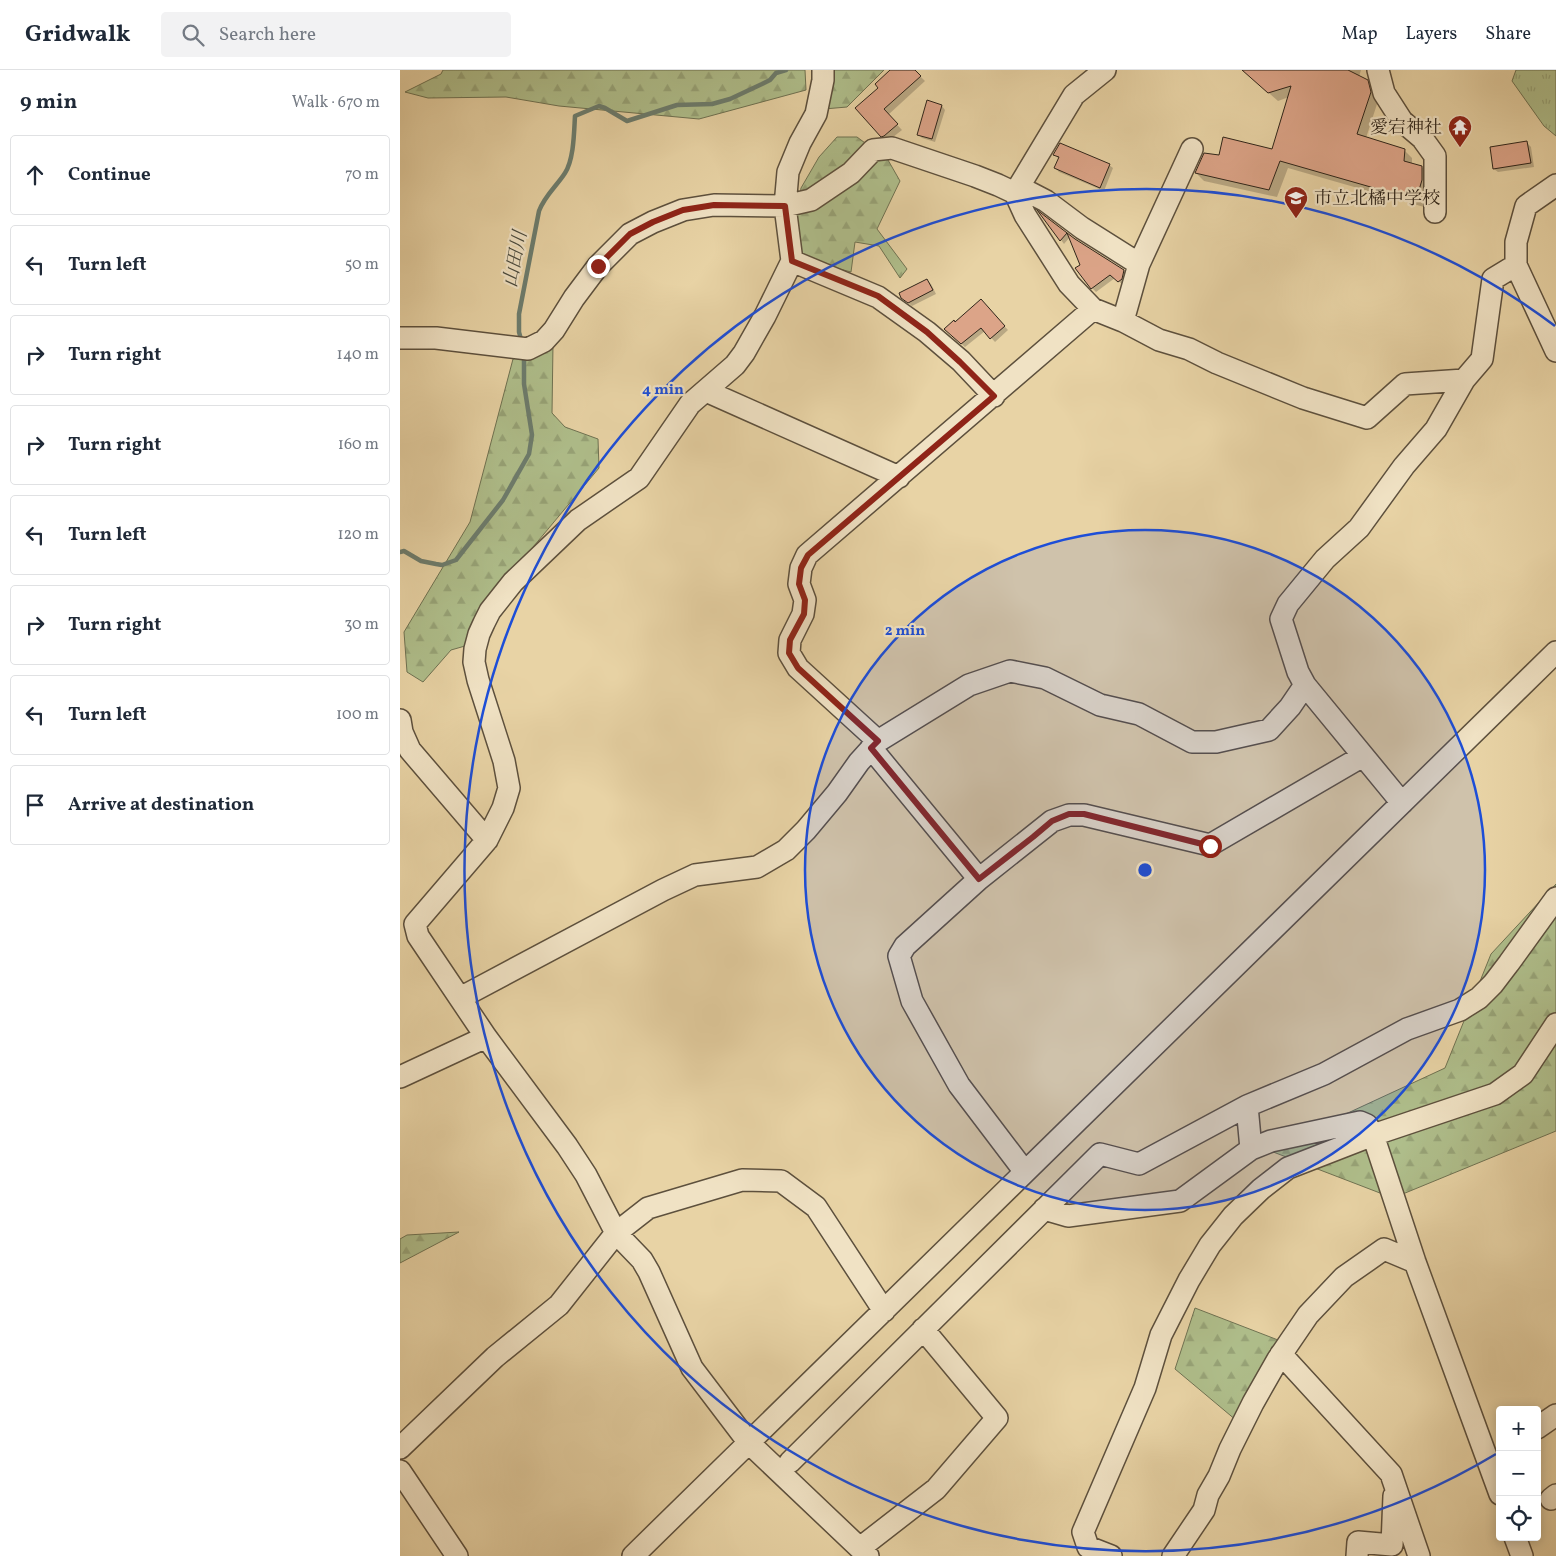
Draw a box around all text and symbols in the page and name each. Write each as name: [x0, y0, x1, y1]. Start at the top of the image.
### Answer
search box: [161, 12, 511, 57]
text: Gridwalk: [25, 18, 131, 52]
icon: search: [179, 21, 207, 49]
text: Search here: [219, 22, 316, 48]
text: Map: [1341, 22, 1377, 47]
text: Layers: [1405, 22, 1457, 47]
text: Share: [1485, 22, 1531, 47]
text: 9 min: [20, 88, 77, 117]
text: Walk · 670 m: [292, 92, 380, 114]
temple icon: 愛宕神社: [1447, 114, 1473, 148]
place label: 愛宕神社: [1370, 116, 1442, 141]
icon: ahead: [21, 161, 49, 189]
text: Continue: [68, 162, 151, 188]
text: 70 m: [345, 164, 379, 186]
school or university icon: 市立北橘中学校: [1283, 185, 1309, 219]
place label: 市立北橘中学校: [1314, 187, 1440, 212]
water label: 山田川: [498, 227, 535, 290]
icon: left: [21, 251, 49, 279]
text: Turn left: [68, 252, 147, 278]
text: 50 m: [345, 254, 379, 276]
route end: [587, 255, 610, 278]
icon: right: [21, 341, 49, 369]
text: Turn right: [68, 342, 161, 368]
text: 140 m: [337, 344, 379, 366]
text: 4 min: [642, 380, 684, 401]
icon: right: [21, 431, 49, 459]
text: Turn right: [68, 432, 161, 458]
text: 160 m: [338, 434, 379, 456]
icon: left: [21, 521, 49, 549]
text: Turn left: [68, 522, 147, 548]
text: 120 m: [337, 524, 379, 546]
icon: right: [21, 611, 49, 639]
text: Turn right: [68, 612, 161, 638]
text: 30 m: [344, 614, 379, 636]
text: 2 min: [885, 621, 925, 642]
icon: left: [21, 701, 49, 729]
text: Turn left: [68, 702, 147, 728]
text: 100 m: [336, 704, 379, 726]
icon: arrive: [21, 791, 49, 819]
text: Arrive at destination: [68, 792, 254, 818]
route start: [1199, 835, 1222, 858]
centre of rings: [1136, 861, 1154, 879]
map controls: [1496, 1406, 1541, 1541]
button: +: [1496, 1406, 1541, 1451]
button: −: [1496, 1451, 1541, 1496]
button: locate: [1496, 1496, 1541, 1541]

